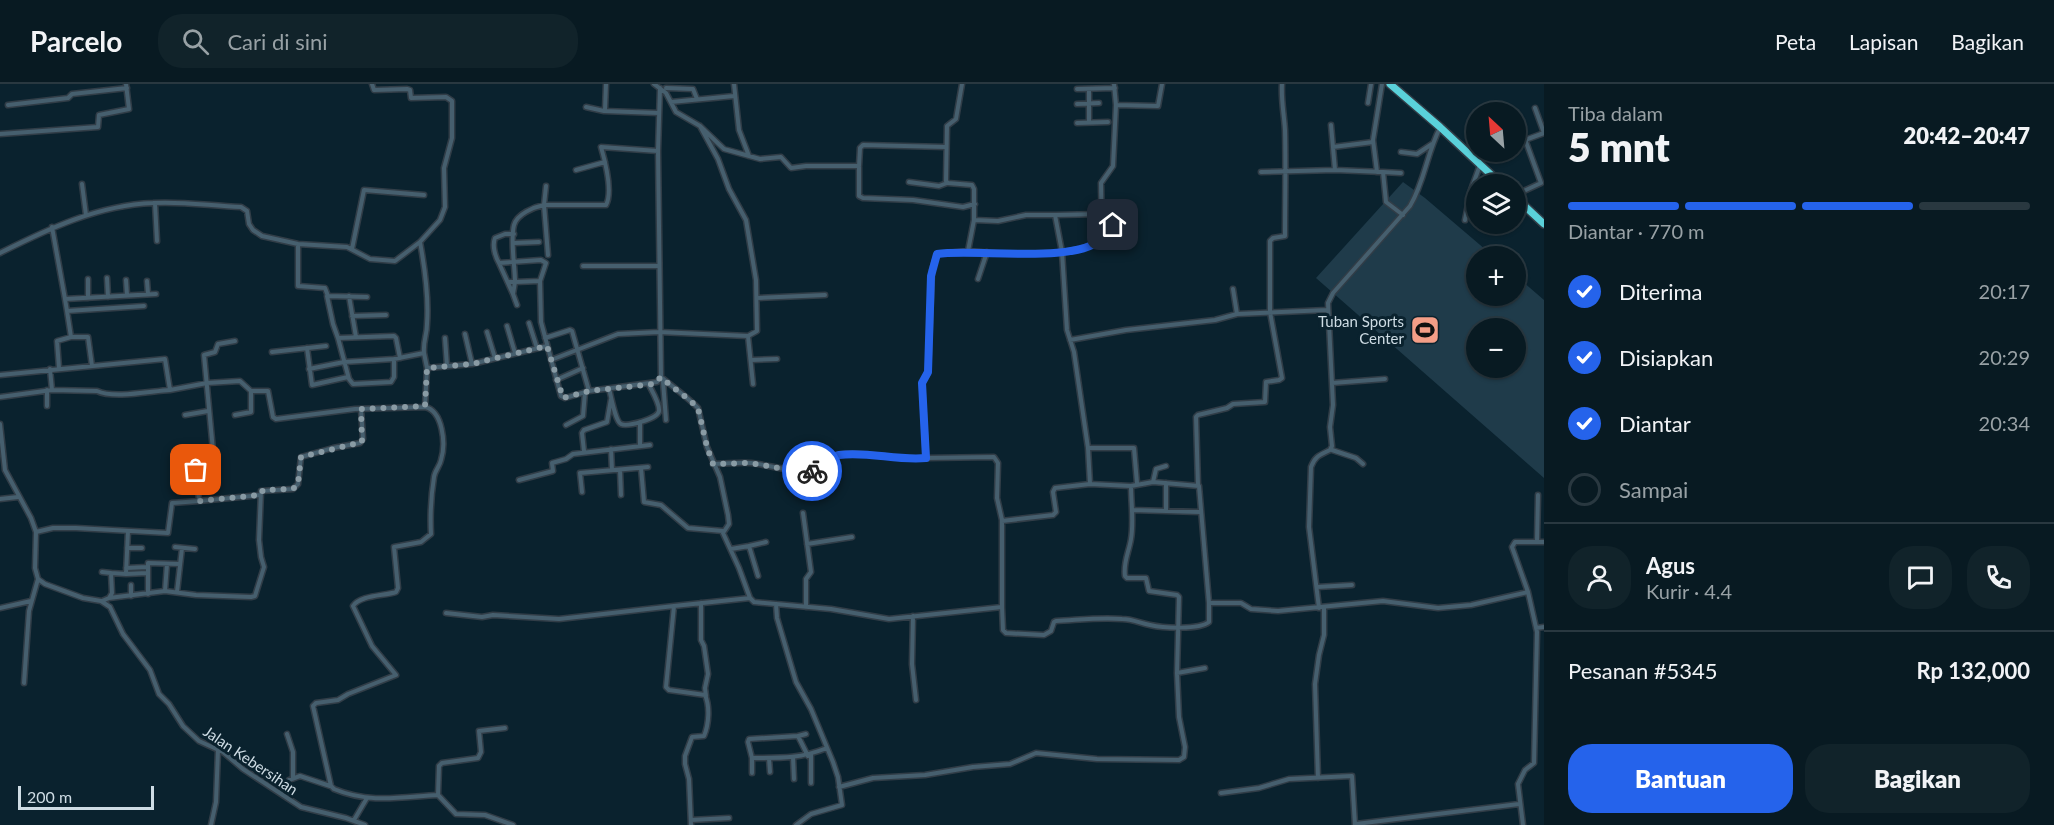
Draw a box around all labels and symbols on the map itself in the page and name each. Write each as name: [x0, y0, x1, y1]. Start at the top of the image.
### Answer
north arrow: [1466, 102, 1526, 162]
pin: [1087, 199, 1138, 250]
place label: Tuban Sports Center: [1318, 312, 1405, 347]
sports icon: Tuban Sports Center: [1409, 314, 1441, 346]
courier: [782, 441, 842, 501]
pin: [170, 444, 221, 495]
street label: Jalan Kebersihan: [200, 722, 302, 798]
scale bar: [18, 783, 154, 810]

